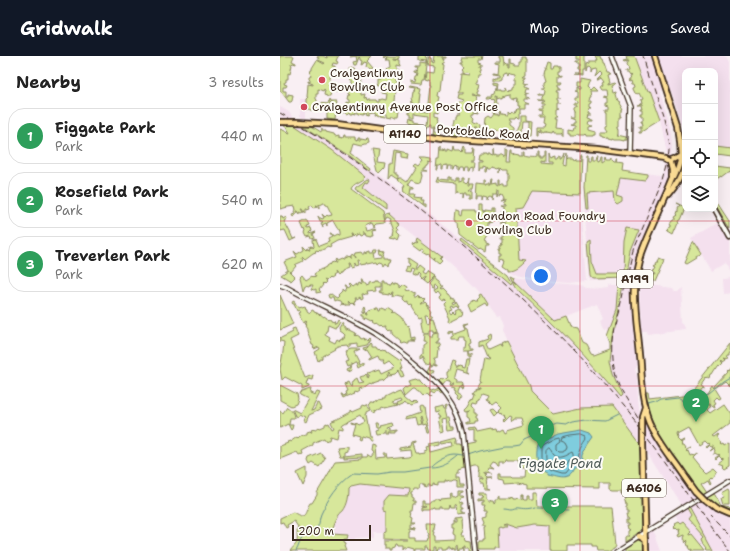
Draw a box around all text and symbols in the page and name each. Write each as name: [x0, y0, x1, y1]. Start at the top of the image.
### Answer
text: Gridwalk: [20, 16, 113, 41]
text: Map: [530, 19, 560, 37]
text: Directions: [582, 19, 648, 37]
text: Saved: [670, 19, 710, 37]
place label: Craigentinny Bowling Club: [330, 65, 405, 95]
map controls: [682, 68, 718, 212]
button: +: [682, 68, 718, 104]
text: Nearby: [16, 71, 81, 93]
text: 3 results: [208, 74, 264, 91]
marker: Craigentinny Bowling Club: [317, 75, 327, 85]
place label: Craigentinny Avenue Post Office: [312, 99, 499, 115]
marker: Craigentinny Avenue Post Office: [299, 102, 309, 112]
button: −: [682, 104, 718, 140]
text: Figgate Park: [55, 118, 156, 138]
street label: Portobello Road: [436, 121, 530, 143]
road number: A1140: [384, 125, 426, 143]
text: 1: [27, 128, 33, 145]
text: 440 m: [221, 128, 263, 145]
text: Park: [55, 138, 83, 155]
button: locate: [682, 140, 718, 176]
button: layers: [682, 176, 718, 212]
text: Rosefield Park: [55, 182, 169, 202]
text: 2: [25, 192, 35, 209]
text: 540 m: [222, 192, 263, 209]
text: Park: [55, 202, 83, 219]
place label: London Road Foundry Bowling Club: [477, 208, 606, 238]
marker: London Road Foundry Bowling Club: [464, 218, 474, 228]
text: Treverlen Park: [55, 246, 170, 266]
text: 3: [25, 256, 35, 273]
text: 620 m: [221, 256, 263, 273]
text: Park: [55, 266, 83, 283]
your location: [531, 266, 551, 286]
road number: A199: [617, 270, 653, 288]
pin: 2: [683, 389, 709, 422]
pin: 1: [528, 416, 554, 449]
water label: Figgate Pond: [518, 455, 602, 472]
road number: A6106: [622, 479, 666, 497]
pin: 3: [542, 489, 568, 522]
scale bar: [292, 523, 371, 542]
text: 200 m: [298, 524, 334, 539]

